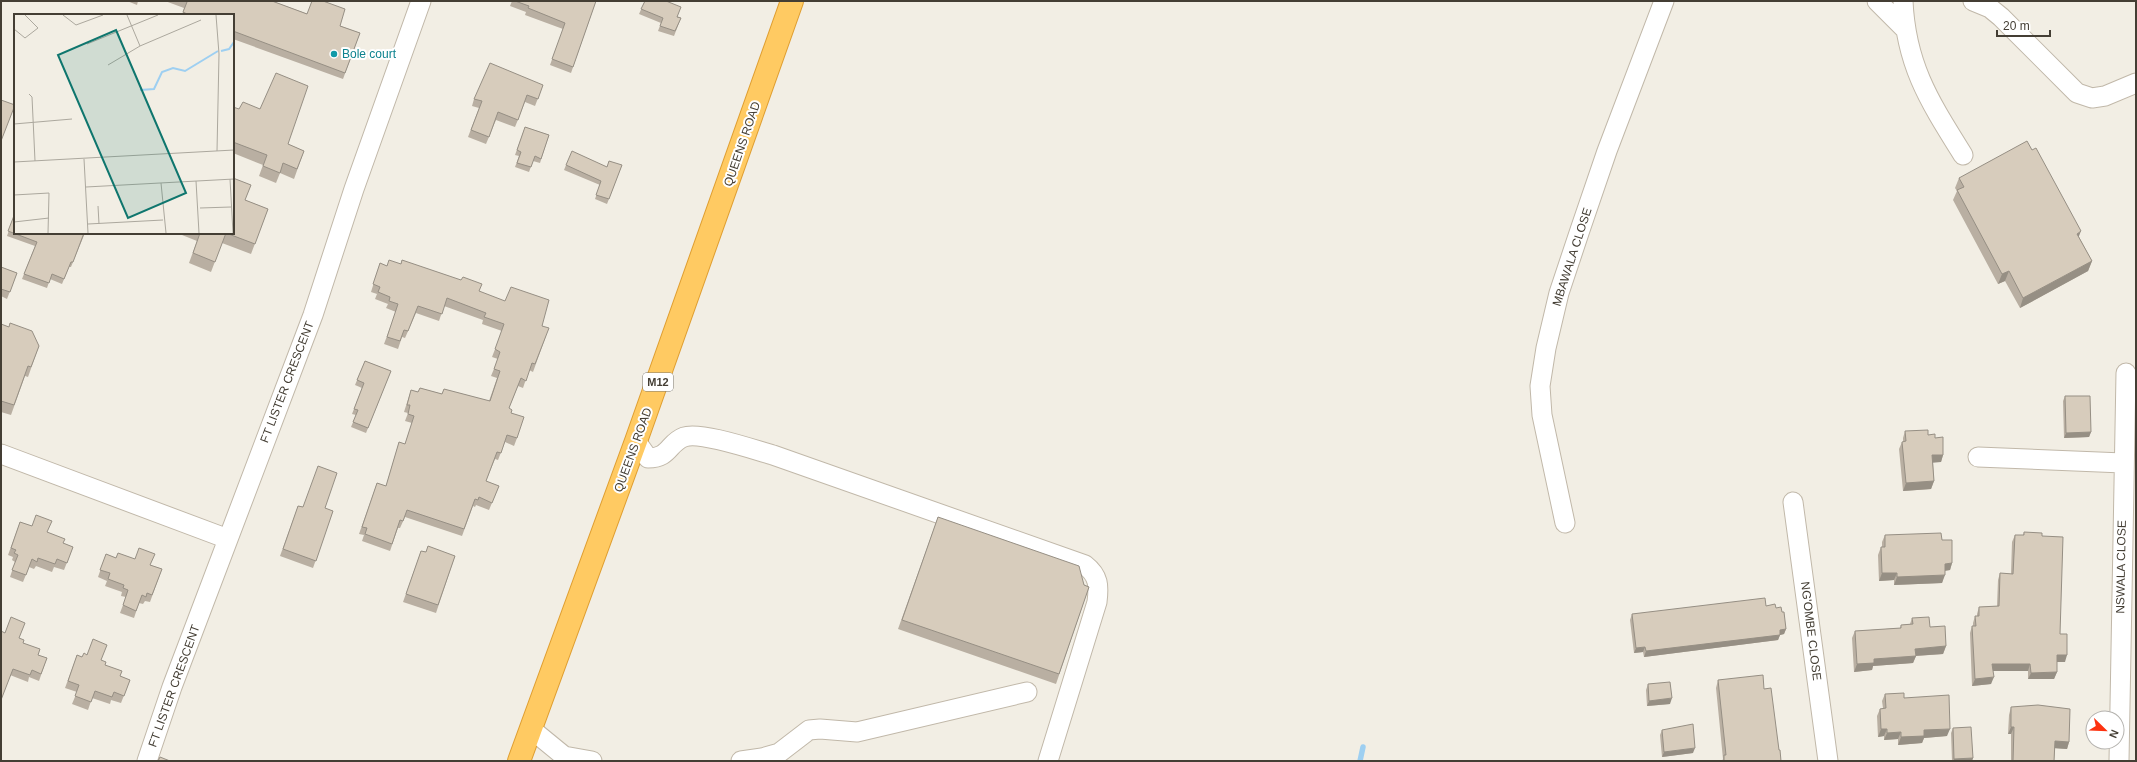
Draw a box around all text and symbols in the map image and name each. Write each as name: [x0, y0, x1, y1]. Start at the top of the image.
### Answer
scale bar: [1997, 12, 2050, 38]
inset map: [14, 14, 234, 234]
text: 20 m: [2003, 19, 2030, 33]
place label: Bole court: [342, 47, 397, 61]
marker: Bole court: [329, 49, 339, 59]
street label: QUEENS ROAD: [721, 99, 763, 188]
street label: MBAWALA CLOSE: [1550, 206, 1594, 308]
street label: FT LISTER CRESCENT: [257, 319, 317, 445]
road number: M12: [643, 373, 673, 391]
street label: QUEENS ROAD: [611, 406, 655, 494]
street label: NSWALA CLOSE: [2113, 520, 2129, 614]
street label: NG'OMBE CLOSE: [1798, 581, 1824, 681]
street label: FT LISTER CRESCENT: [145, 622, 203, 749]
north arrow: [2085, 710, 2125, 750]
text: N: [2107, 728, 2121, 740]

